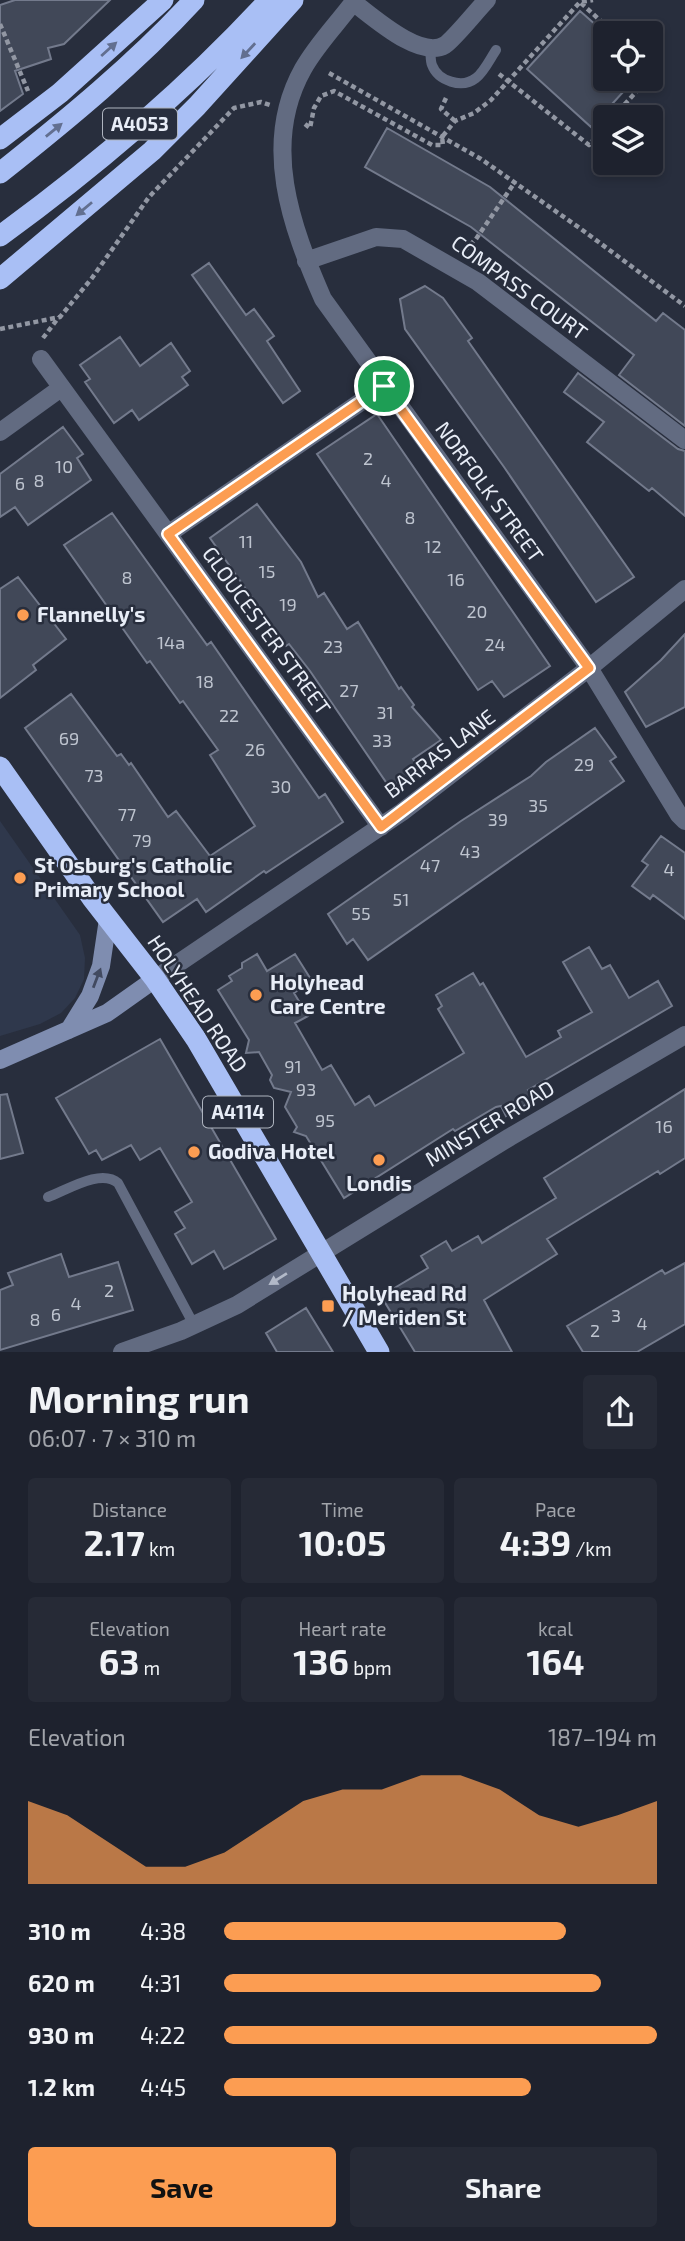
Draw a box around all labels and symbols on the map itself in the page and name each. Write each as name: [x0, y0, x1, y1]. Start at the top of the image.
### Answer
one-way arrow: [100, 41, 117, 57]
one-way arrow: [240, 42, 256, 60]
road number: A4053: [103, 108, 177, 140]
one-way arrow: [45, 123, 62, 138]
one-way arrow: [76, 201, 93, 216]
street label: COMPASS COURT: [447, 229, 593, 344]
pin: [354, 356, 414, 416]
street label: NORFOLK STREET: [431, 416, 550, 566]
house number: 2: [363, 447, 373, 469]
house number: 10: [55, 455, 73, 477]
house number: 8: [34, 469, 44, 491]
house number: 4: [380, 469, 392, 491]
house number: 6: [15, 472, 25, 494]
house number: 8: [405, 506, 415, 528]
house number: 11: [239, 530, 253, 552]
house number: 12: [424, 535, 442, 557]
street label: GLOUCESTER STREET: [198, 541, 337, 719]
house number: 15: [259, 560, 275, 582]
house number: 8: [122, 566, 132, 588]
house number: 16: [447, 568, 465, 590]
house number: 19: [279, 593, 297, 615]
house number: 20: [467, 600, 487, 622]
place label: Flannelly's: [37, 601, 145, 627]
marker: Flannelly's: [15, 607, 31, 623]
house number: 14a: [157, 631, 185, 653]
house number: 24: [484, 633, 506, 655]
house number: 23: [323, 635, 343, 657]
house number: 18: [196, 670, 214, 692]
house number: 27: [339, 679, 359, 701]
house number: 31: [376, 701, 394, 723]
street label: BARRAS LANE: [379, 703, 499, 803]
house number: 22: [219, 704, 239, 726]
house number: 69: [59, 727, 79, 749]
house number: 33: [372, 729, 392, 751]
house number: 26: [245, 738, 265, 760]
house number: 29: [574, 753, 594, 775]
house number: 73: [84, 764, 104, 786]
house number: 30: [271, 775, 291, 797]
house number: 35: [528, 794, 548, 816]
house number: 77: [118, 803, 136, 825]
house number: 39: [488, 808, 508, 830]
house number: 79: [132, 829, 152, 851]
house number: 43: [459, 840, 481, 862]
place label: St Osburg's Catholic Primary School: [34, 852, 233, 902]
house number: 47: [420, 854, 440, 876]
house number: 4: [663, 858, 675, 880]
marker: St Osburg's Catholic Primary School: [12, 870, 28, 886]
house number: 51: [393, 888, 409, 910]
house number: 55: [351, 902, 371, 924]
street label: HOLYHEAD ROAD: [143, 930, 253, 1077]
one-way arrow: [91, 967, 102, 988]
place label: Holyhead Care Centre: [270, 969, 386, 1018]
marker: Holyhead Care Centre: [248, 987, 264, 1003]
house number: 91: [284, 1055, 302, 1077]
street label: MINSTER ROAD: [420, 1074, 558, 1171]
house number: 93: [296, 1078, 316, 1100]
road number: A4114: [203, 1096, 273, 1128]
house number: 95: [315, 1109, 335, 1131]
house number: 16: [655, 1115, 673, 1137]
place label: Godiva Hotel: [208, 1138, 335, 1163]
marker: Godiva Hotel: [186, 1144, 202, 1160]
marker: Londis: [371, 1152, 387, 1168]
place label: Londis: [346, 1170, 412, 1195]
one-way arrow: [269, 1273, 288, 1285]
house number: 2: [104, 1279, 114, 1301]
place label: Holyhead Rd / Meriden St: [342, 1280, 467, 1329]
house number: 4: [70, 1292, 82, 1314]
marker: Holyhead Rd / Meriden St: [320, 1298, 336, 1314]
house number: 6: [51, 1303, 61, 1325]
house number: 3: [611, 1304, 621, 1326]
house number: 8: [30, 1308, 40, 1330]
house number: 4: [636, 1312, 648, 1334]
house number: 2: [590, 1319, 600, 1341]

